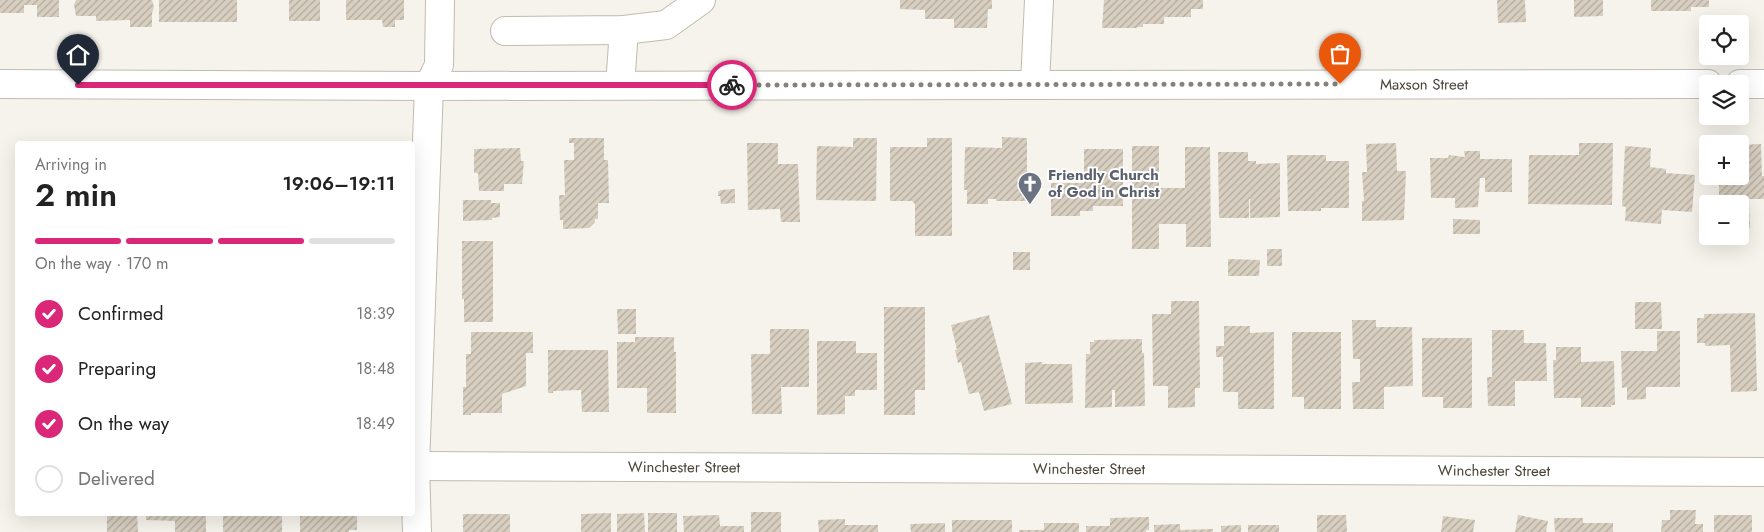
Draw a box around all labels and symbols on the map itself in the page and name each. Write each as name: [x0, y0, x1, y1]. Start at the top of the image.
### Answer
pin: [1319, 33, 1361, 84]
pin: [57, 34, 99, 85]
courier: [707, 60, 757, 110]
street label: Maxson Street: [1380, 73, 1468, 96]
place label: Friendly Church of God in Christ: [1048, 164, 1160, 203]
church icon: Friendly Church of God in Christ: [1017, 171, 1043, 205]
street label: Winchester Street: [628, 456, 741, 478]
street label: Winchester Street: [1033, 458, 1146, 480]
street label: Winchester Street: [1438, 460, 1551, 482]

